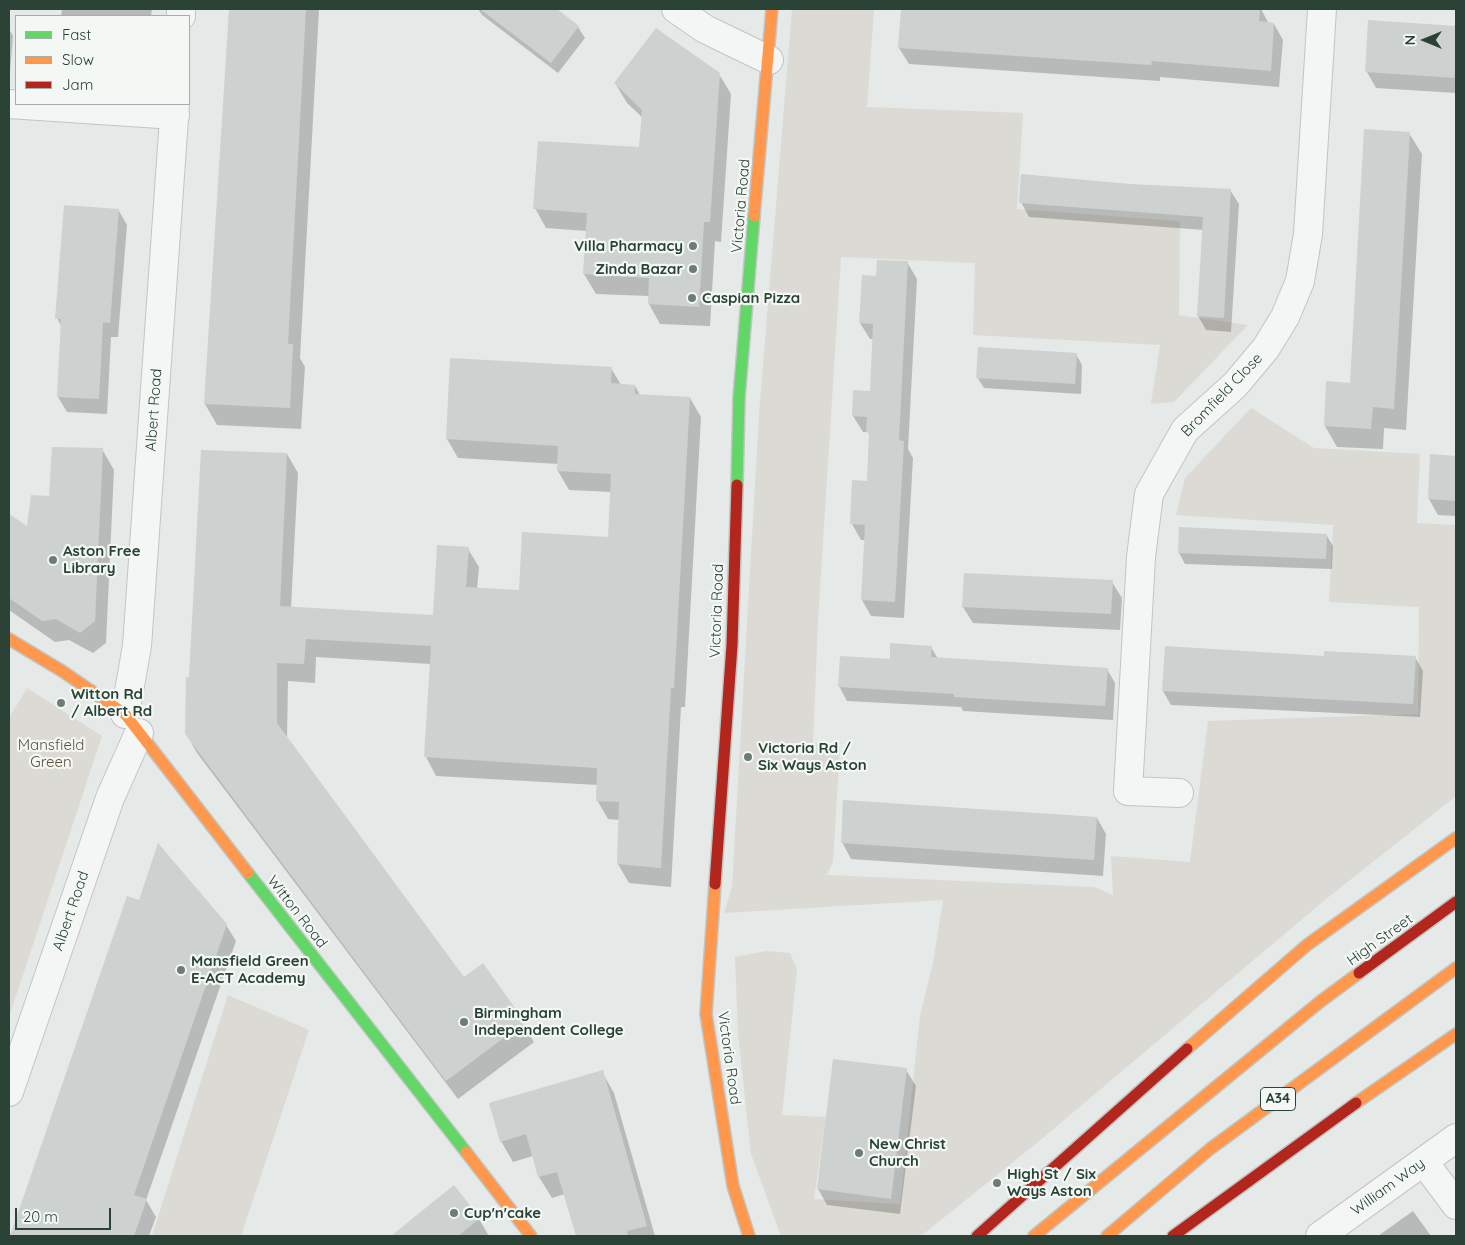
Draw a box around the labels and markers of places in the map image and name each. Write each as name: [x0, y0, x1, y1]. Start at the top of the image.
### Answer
place label: Villa Pharmacy: [574, 237, 683, 255]
marker: Villa Pharmacy: [687, 240, 699, 252]
place label: Zinda Bazar: [595, 260, 683, 278]
marker: Zinda Bazar: [687, 263, 699, 275]
place label: Caspian Pizza: [702, 289, 800, 307]
marker: Caspian Pizza: [686, 292, 698, 304]
place label: Aston Free Library: [63, 542, 141, 577]
marker: Aston Free Library: [47, 554, 59, 566]
place label: Witton Rd / Albert Rd: [71, 685, 152, 720]
marker: Witton Rd / Albert Rd: [55, 697, 67, 709]
place label: Victoria Rd / Six Ways Aston: [758, 739, 867, 774]
marker: Victoria Rd / Six Ways Aston: [742, 751, 754, 763]
place label: Mansfield Green E-ACT Academy: [191, 952, 309, 987]
marker: Mansfield Green E-ACT Academy: [175, 964, 187, 976]
place label: Birmingham Independent College: [474, 1004, 624, 1039]
marker: Birmingham Independent College: [458, 1016, 470, 1028]
place label: New Christ Church: [869, 1135, 946, 1170]
marker: New Christ Church: [853, 1147, 865, 1159]
place label: High St / Six Ways Aston: [1007, 1165, 1096, 1200]
marker: High St / Six Ways Aston: [991, 1177, 1003, 1189]
place label: Cup'n'cake: [464, 1204, 541, 1222]
marker: Cup'n'cake: [448, 1207, 460, 1219]

